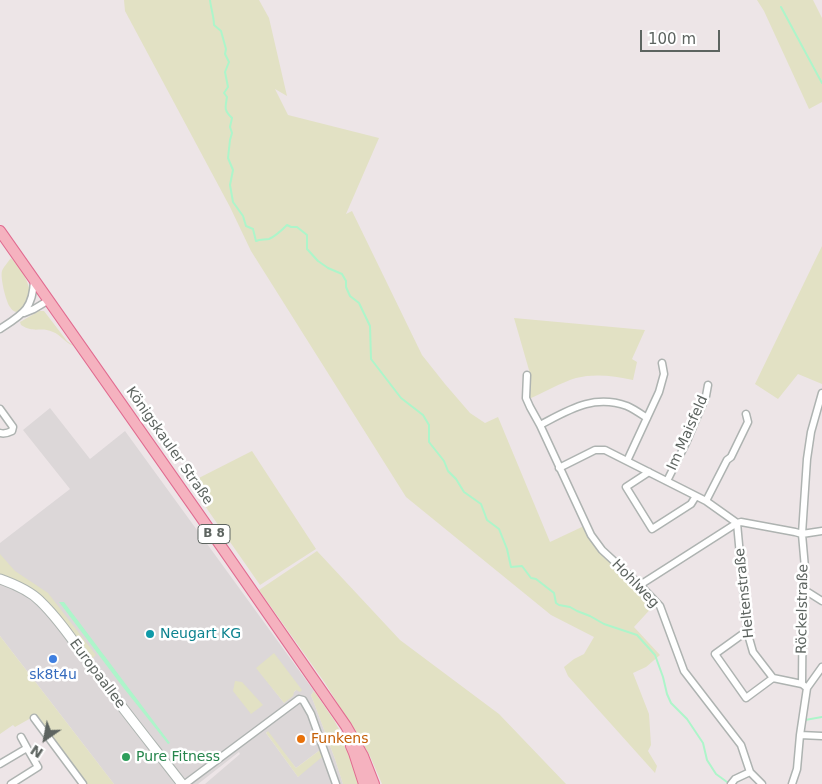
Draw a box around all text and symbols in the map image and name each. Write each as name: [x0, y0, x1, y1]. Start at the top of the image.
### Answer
scale bar: [642, 20, 722, 52]
text: 100 m: [648, 30, 696, 48]
street label: Königskauler Straße: [122, 384, 216, 508]
street label: Im Maisfeld: [664, 393, 712, 473]
road number: B 8: [198, 524, 230, 544]
street label: Heltenstraße: [732, 547, 758, 639]
street label: Hohlweg: [608, 556, 662, 612]
street label: Röckelstraße: [794, 564, 812, 654]
place label: Neugart KG: [160, 626, 241, 642]
marker: Neugart KG: [144, 628, 156, 640]
street label: Europaallee: [65, 636, 129, 712]
marker: sk8t4u: [47, 653, 59, 665]
place label: sk8t4u: [29, 667, 77, 683]
north arrow: [20, 714, 70, 764]
place label: Funkens: [311, 731, 368, 747]
marker: Funkens: [295, 733, 307, 745]
text: N: [28, 742, 46, 761]
place label: Pure Fitness: [136, 749, 220, 765]
marker: Pure Fitness: [120, 751, 132, 763]

